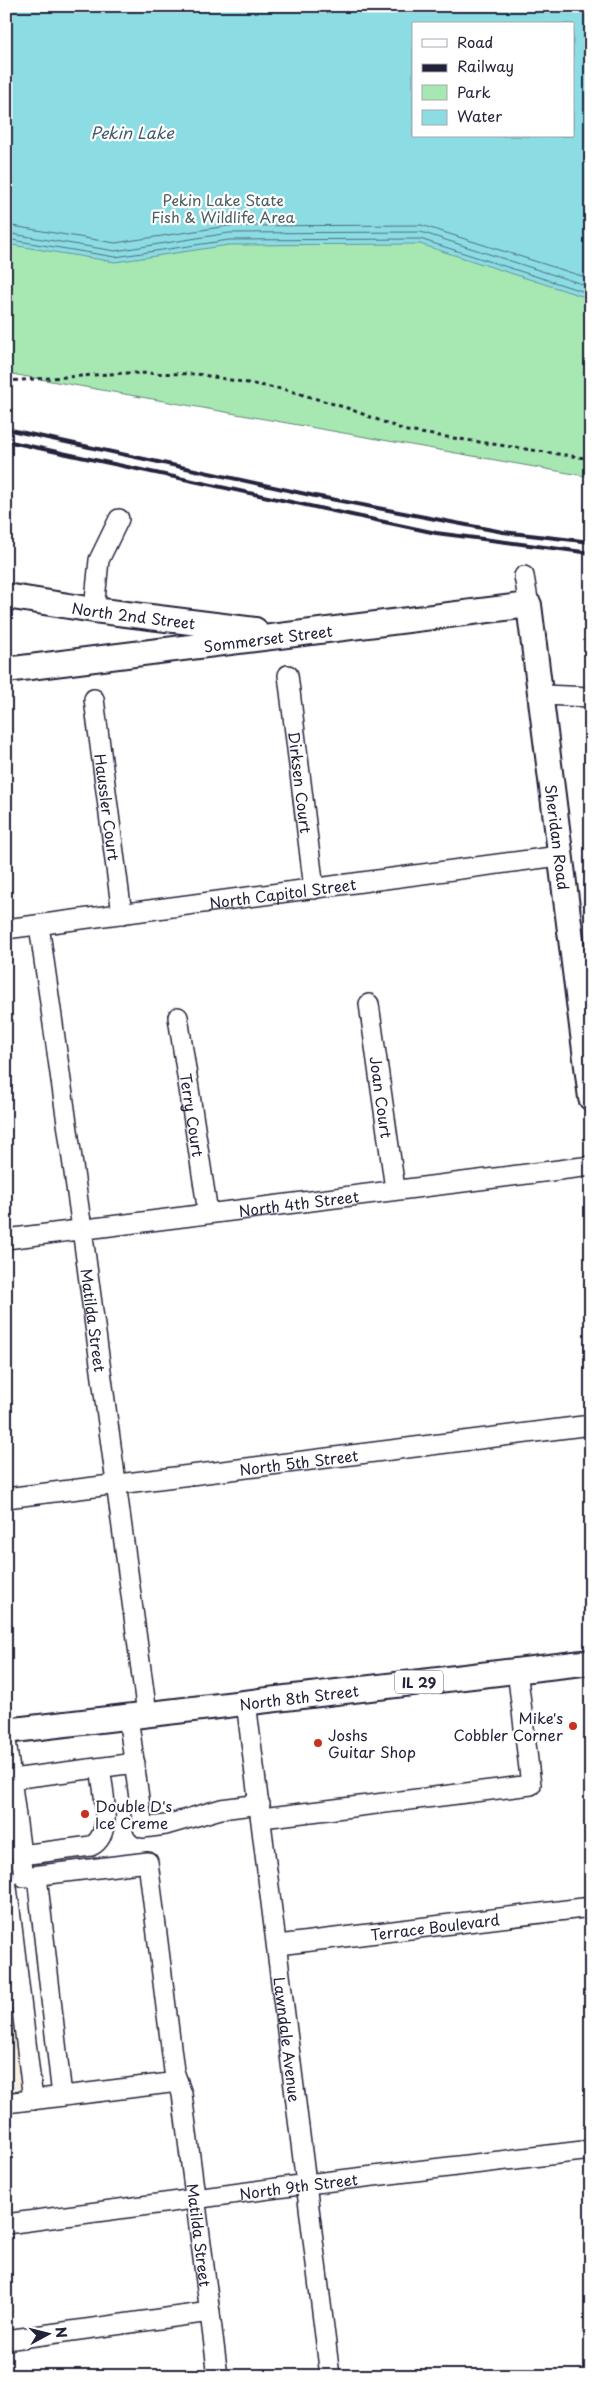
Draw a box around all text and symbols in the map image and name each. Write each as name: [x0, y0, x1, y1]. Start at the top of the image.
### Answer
legend: [412, 22, 574, 138]
text: Road: [457, 30, 493, 53]
text: Railway: [457, 54, 514, 77]
text: Park: [457, 80, 491, 103]
text: Water: [457, 104, 502, 127]
water label: Pekin Lake: [90, 120, 175, 144]
park label: Pekin Lake State Fish & Wildlife Area: [151, 188, 295, 228]
street label: North 2nd Street: [70, 595, 197, 634]
street label: Sommerset Street: [202, 618, 334, 657]
street label: Dirksen Court: [283, 730, 319, 834]
street label: Haussler Court: [90, 752, 126, 862]
street label: Sheridan Road: [540, 783, 576, 891]
street label: North Capitol Street: [208, 871, 357, 914]
street label: Joan Court: [365, 1055, 399, 1139]
street label: Terry Court: [175, 1071, 211, 1158]
street label: North 4th Street: [237, 1184, 360, 1221]
street label: Matilda Street: [76, 1267, 113, 1373]
street label: North 5th Street: [238, 1443, 359, 1480]
road number: IL 29: [395, 1670, 443, 1694]
street label: North 8th Street: [238, 1678, 360, 1715]
place label: Mike's Cobbler Corner: [454, 1706, 563, 1746]
marker: Mike's Cobbler Corner: [567, 1720, 579, 1732]
place label: Joshs Guitar Shop: [328, 1723, 416, 1763]
marker: Joshs Guitar Shop: [312, 1737, 324, 1749]
place label: Double D's Ice Creme: [95, 1794, 172, 1834]
marker: Double D's Ice Creme: [79, 1808, 91, 1820]
street label: Terrace Boulevard: [369, 1907, 501, 1945]
street label: Lawndale Avenue: [269, 1976, 307, 2103]
street label: North 9th Street: [238, 2167, 359, 2204]
street label: Matilda Street: [182, 2182, 218, 2288]
north arrow: [22, 2310, 72, 2360]
text: N: [50, 2326, 72, 2339]

